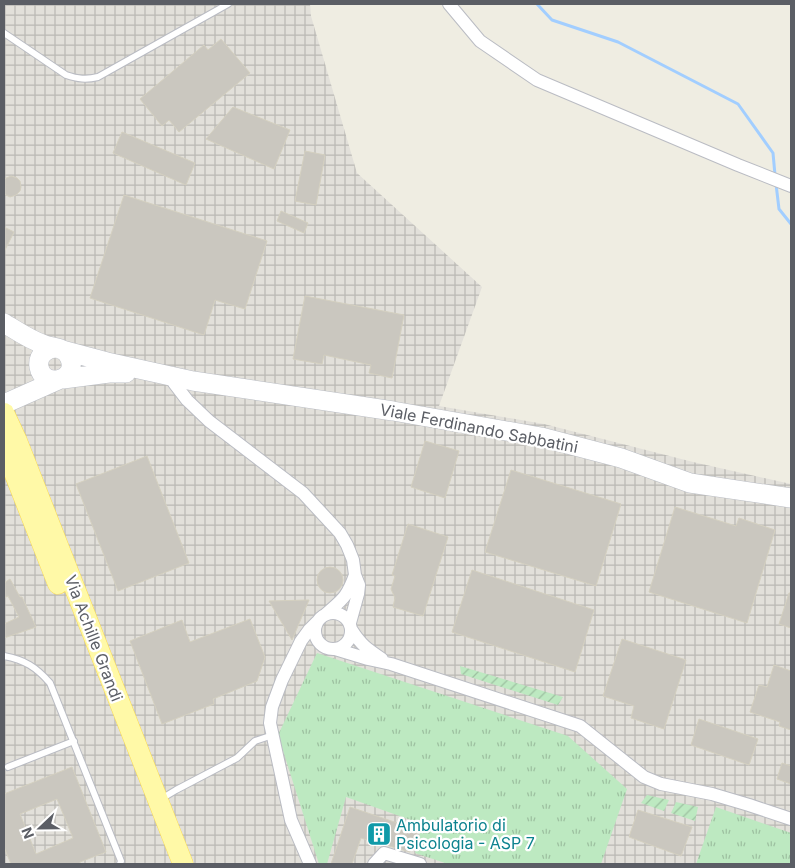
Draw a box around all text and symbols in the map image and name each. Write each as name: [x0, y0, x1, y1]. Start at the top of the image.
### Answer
street label: Viale Ferdinando Sabbatini: [378, 399, 580, 457]
street label: Via Achille Grandi: [61, 572, 127, 704]
north arrow: [15, 803, 65, 853]
place label: Ambulatorio di Psicologia - ASP 7: [396, 815, 535, 853]
building icon: Ambulatorio di Psicologia - ASP 7: [366, 821, 392, 847]
text: N: [18, 825, 37, 841]

